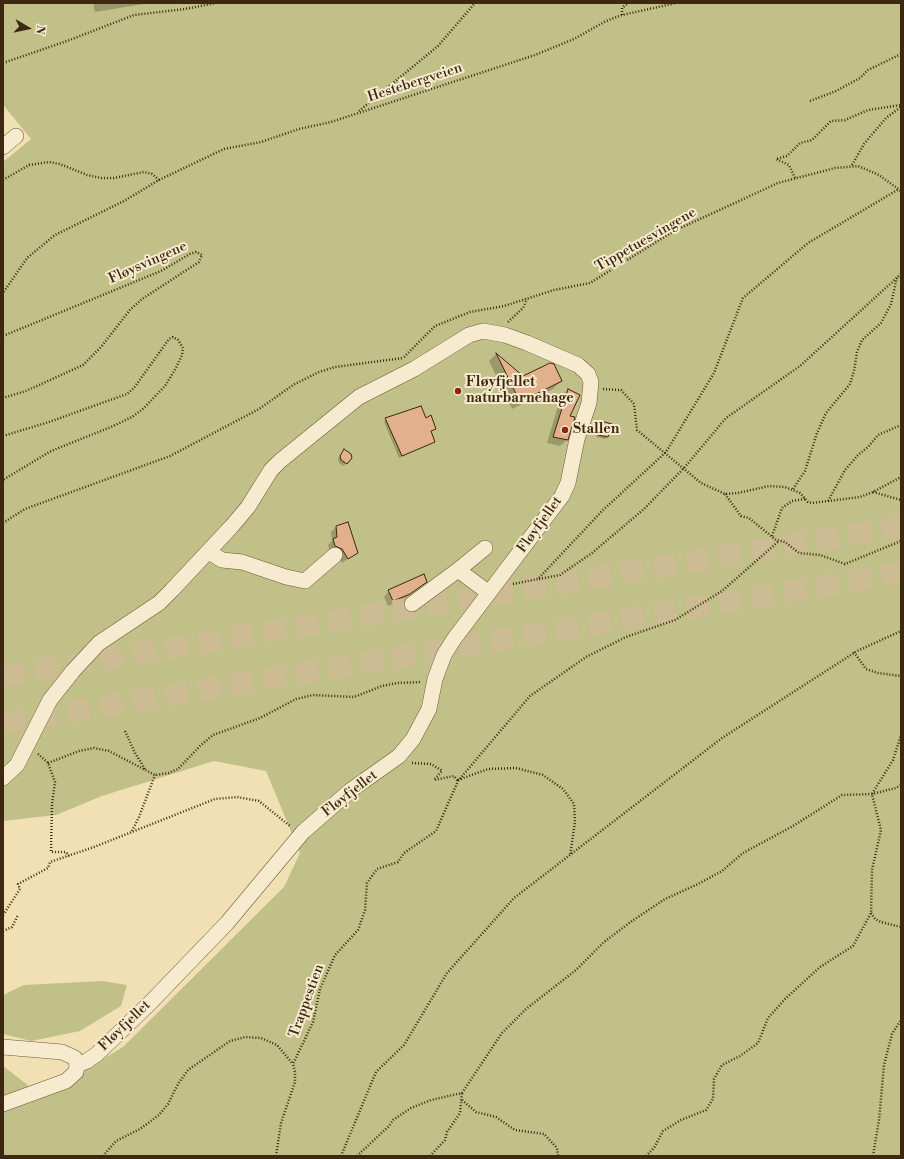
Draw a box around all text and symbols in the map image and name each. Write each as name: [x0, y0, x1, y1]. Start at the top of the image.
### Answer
north arrow: [8, 8, 48, 48]
text: N: [32, 24, 47, 35]
street label: Hestebergveien: [366, 60, 464, 106]
street label: Tippetuesvingene: [593, 204, 699, 276]
street label: Fløysvingene: [106, 238, 190, 288]
place label: Fløyfjellet naturbarnehage: [466, 375, 574, 408]
marker: Fløyfjellet naturbarnehage: [453, 386, 463, 396]
place label: Stallen: [573, 422, 619, 438]
marker: Stallen: [560, 425, 570, 435]
street label: Fløyfjellet: [514, 494, 566, 556]
street label: Fløyfjellet: [319, 767, 381, 821]
street label: Trappestien: [286, 962, 328, 1040]
street label: Fløyfjellet: [96, 997, 154, 1055]

